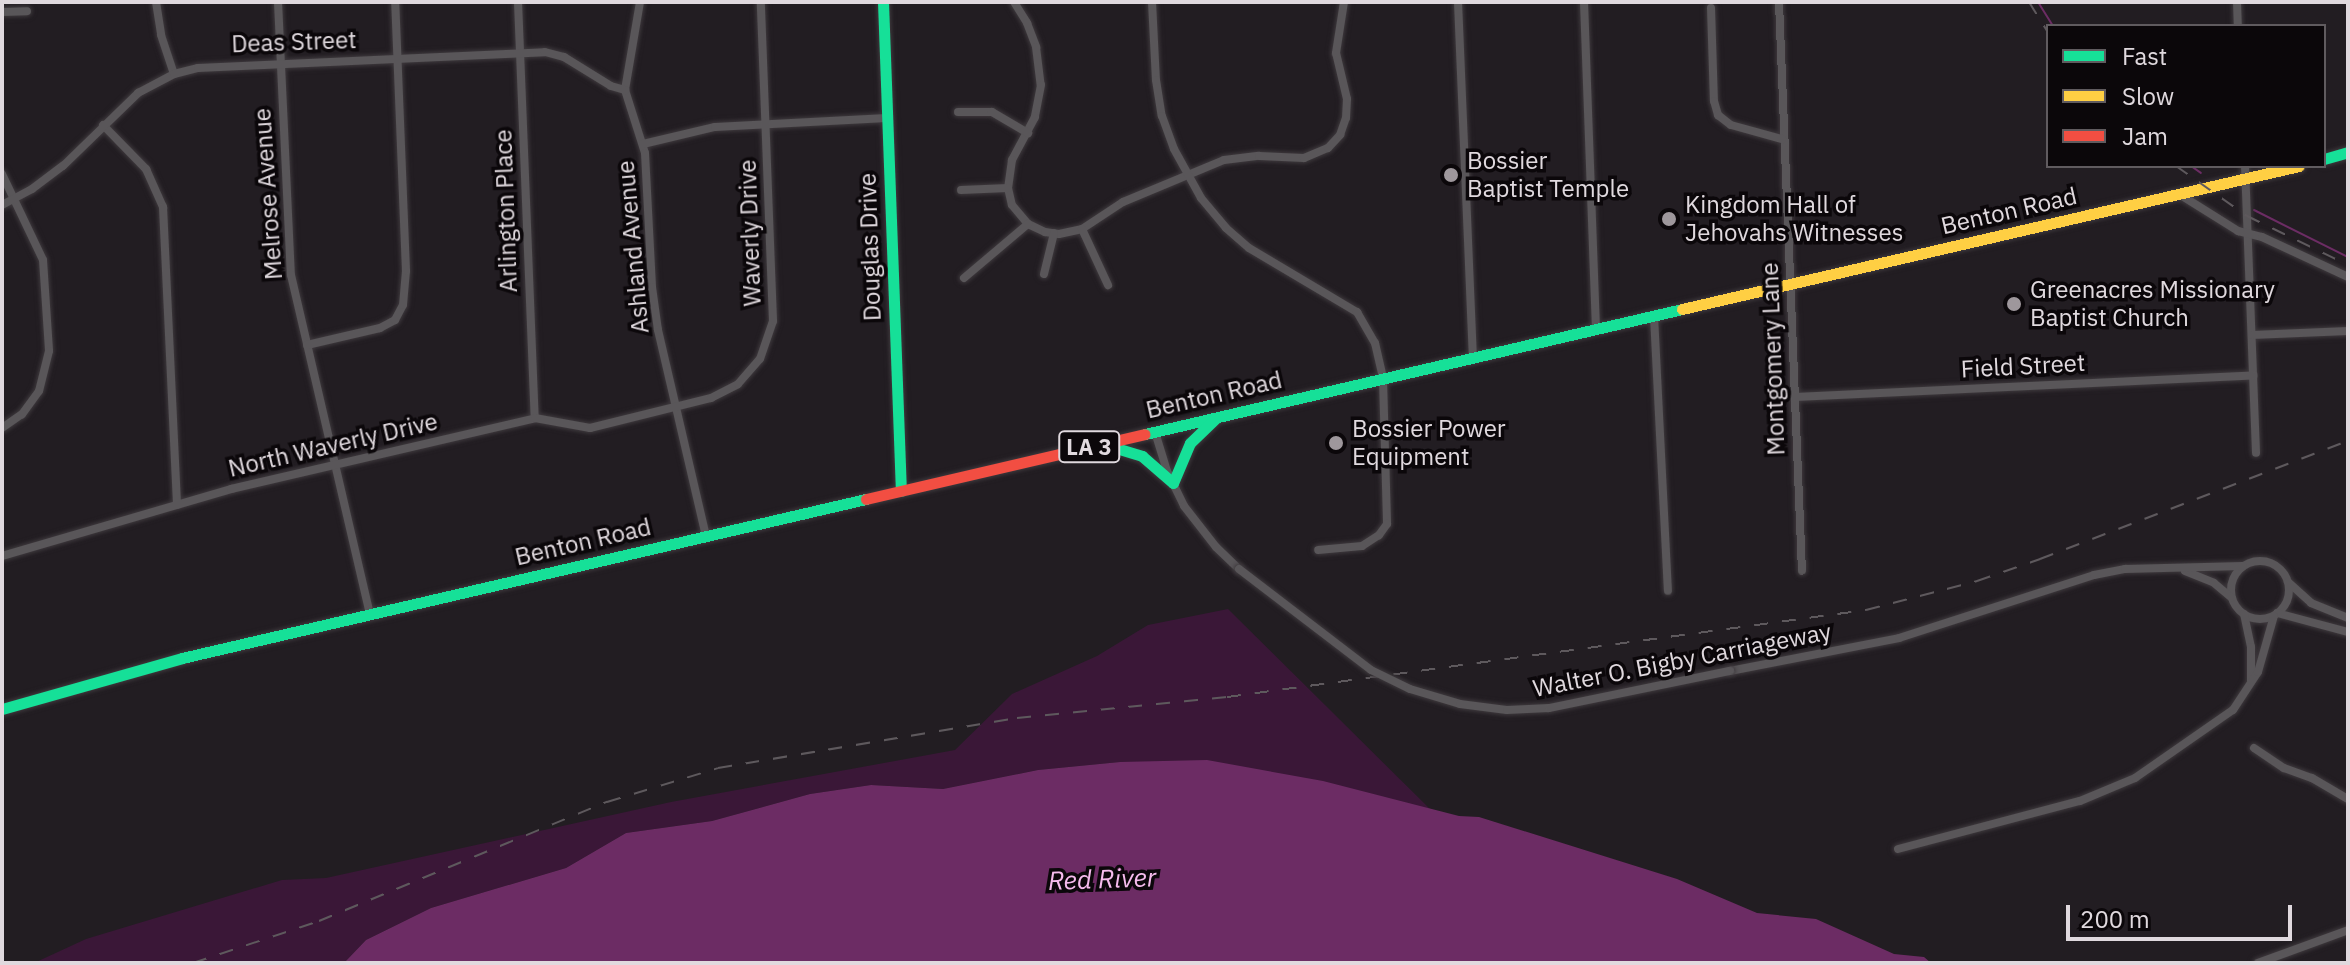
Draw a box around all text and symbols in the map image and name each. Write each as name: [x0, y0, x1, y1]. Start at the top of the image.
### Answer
legend: [2046, 24, 2326, 168]
street label: Deas Street: [231, 25, 357, 59]
text: Fast: [2122, 40, 2167, 72]
text: Slow: [2122, 80, 2174, 112]
street label: Melrose Avenue: [248, 107, 288, 281]
text: Jam: [2122, 120, 2168, 152]
street label: Arlington Place: [489, 129, 523, 293]
place label: Bossier Baptist Temple: [1467, 147, 1629, 203]
street label: Ashland Avenue: [611, 159, 655, 335]
street label: Waverly Drive: [733, 159, 767, 307]
marker: Bossier Baptist Temple: [1442, 166, 1460, 184]
street label: Douglas Drive: [853, 172, 887, 322]
street label: Benton Road: [1938, 181, 2080, 241]
place label: Kingdom Hall of Jehovahs Witnesses: [1685, 191, 1903, 247]
marker: Kingdom Hall of Jehovahs Witnesses: [1660, 210, 1678, 228]
street label: Montgomery Lane: [1755, 262, 1791, 456]
place label: Greenacres Missionary Baptist Church: [2030, 276, 2275, 332]
marker: Greenacres Missionary Baptist Church: [2005, 295, 2023, 313]
street label: Field Street: [1960, 348, 2086, 384]
street label: Benton Road: [1143, 365, 1285, 425]
street label: North Waverly Drive: [225, 407, 441, 483]
place label: Bossier Power Equipment: [1352, 415, 1506, 471]
road number: LA 3: [1057, 429, 1121, 465]
marker: Bossier Power Equipment: [1327, 434, 1345, 452]
street label: Benton Road: [512, 512, 654, 572]
street label: Walter O. Bigby Carriageway: [1530, 617, 1834, 703]
water label: Red River: [1047, 862, 1157, 896]
scale bar: [2070, 889, 2296, 939]
text: 200 m: [2080, 903, 2150, 935]

